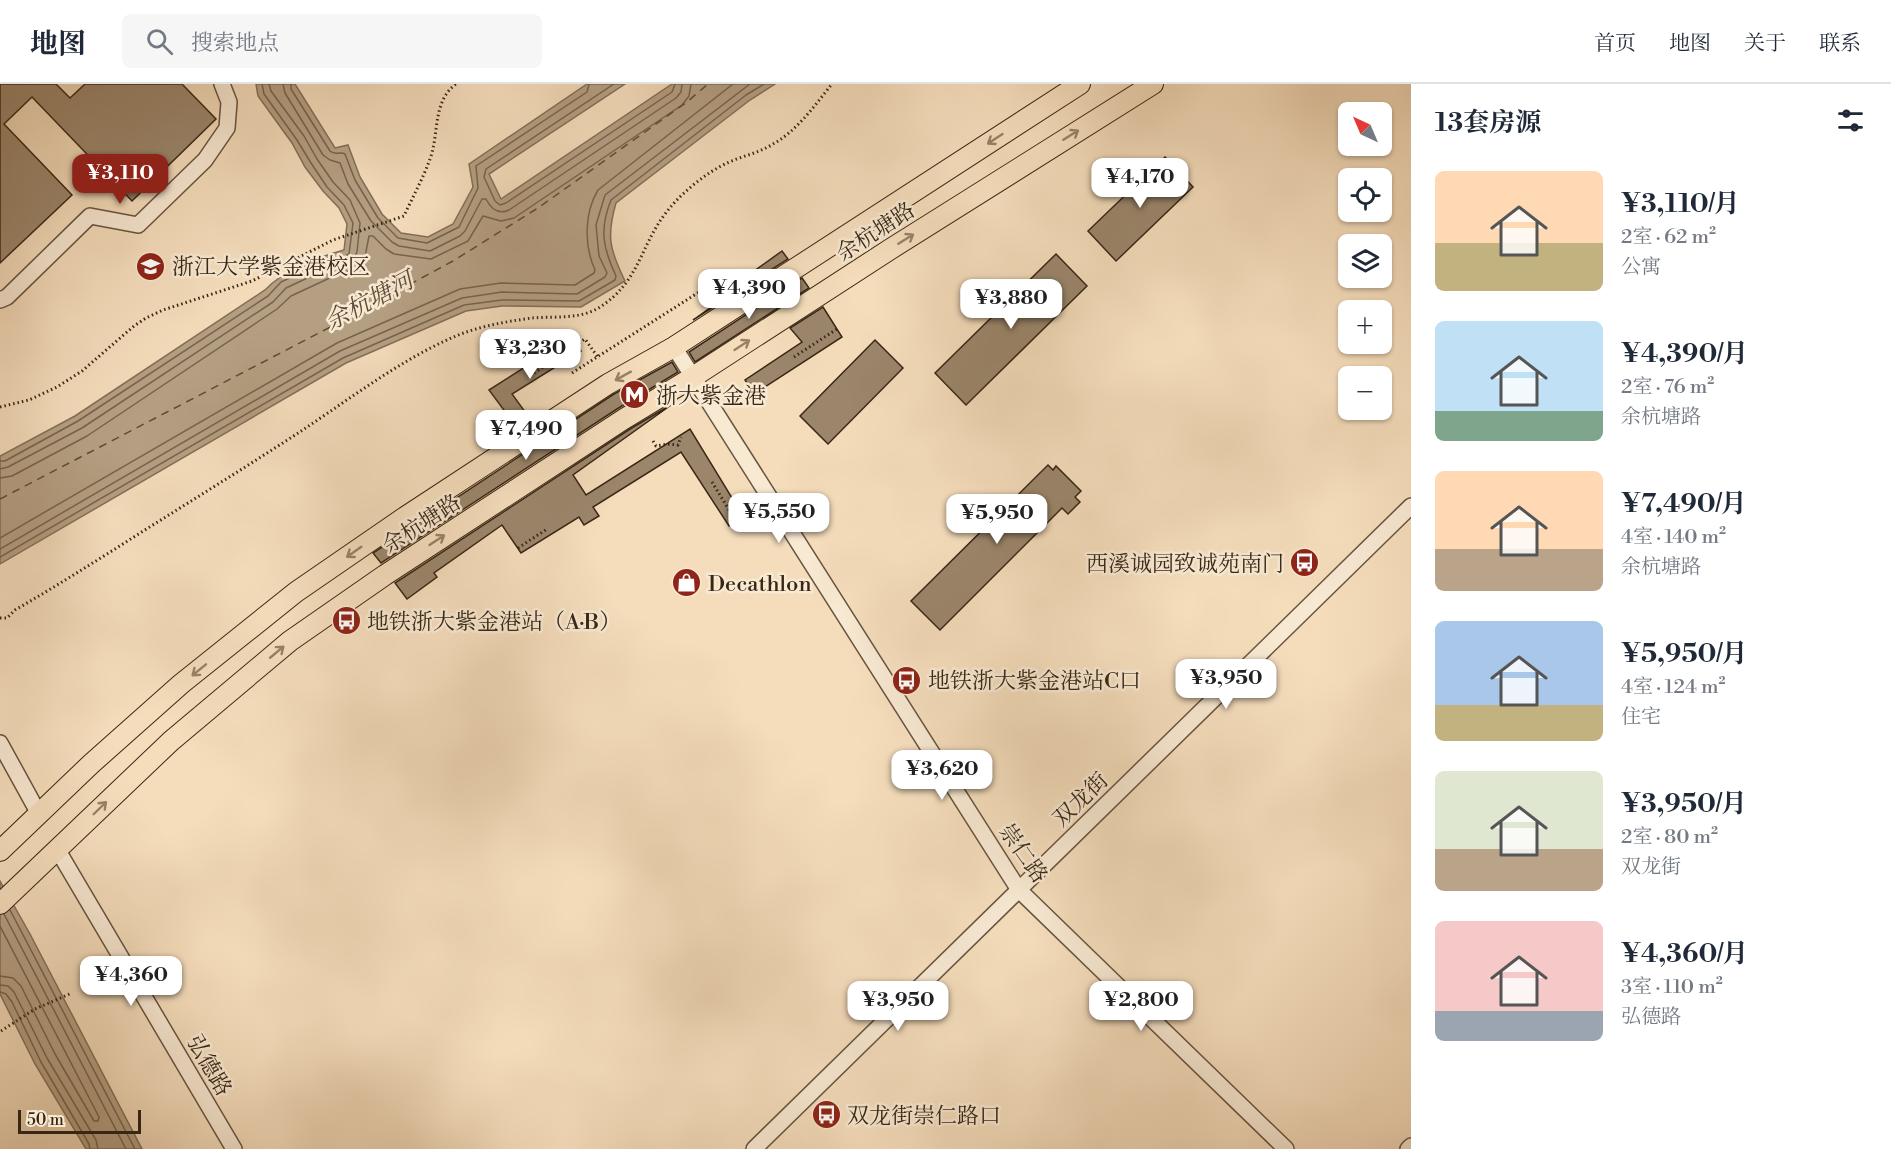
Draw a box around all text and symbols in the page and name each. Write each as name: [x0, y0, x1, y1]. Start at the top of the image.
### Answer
search box: [122, 14, 542, 68]
icon: search: [143, 25, 176, 58]
text: 地图: [30, 27, 86, 62]
text: 搜索地点: [191, 30, 279, 57]
text: 首页: [1594, 31, 1636, 57]
text: 地图: [1669, 31, 1711, 57]
text: 关于: [1744, 31, 1786, 57]
text: 联系: [1819, 31, 1861, 57]
north arrow: [1338, 102, 1392, 156]
map controls: [1338, 102, 1392, 420]
icon: filters: [1834, 104, 1867, 137]
text: 13套房源: [1435, 107, 1541, 139]
one-way arrow: [1062, 129, 1079, 141]
one-way arrow: [987, 133, 1004, 145]
pin: ¥3,110: [71, 154, 169, 205]
pin: ¥4,170: [1091, 158, 1189, 209]
text: ¥3,110: [86, 161, 154, 186]
text: ¥4,170: [1105, 165, 1175, 190]
button: locate: [1338, 168, 1392, 222]
text: ¥3,110/月: [1621, 188, 1740, 220]
icon: home: [1483, 195, 1555, 267]
street label: 余杭塘路: [832, 197, 920, 268]
text: 2室 · 62 m²: [1621, 225, 1716, 250]
one-way arrow: [897, 233, 914, 245]
button: layers: [1338, 234, 1392, 288]
school or university icon: 浙江大学紫金港校区: [135, 250, 167, 282]
place label: 浙江大学紫金港校区: [172, 254, 370, 281]
text: 公寓: [1621, 255, 1661, 280]
water label: 余杭塘河: [320, 264, 422, 338]
pin: ¥4,390: [700, 269, 798, 320]
text: ¥4,390: [712, 276, 786, 301]
pin: ¥3,880: [962, 279, 1060, 330]
text: ¥3,880: [974, 286, 1048, 311]
button: +: [1338, 300, 1392, 354]
pin: ¥3,230: [481, 329, 579, 380]
text: ¥3,230: [494, 336, 566, 361]
text: ¥4,390/月: [1621, 338, 1748, 370]
one-way arrow: [733, 339, 750, 351]
icon: home: [1483, 345, 1555, 417]
button: −: [1338, 366, 1392, 420]
one-way arrow: [615, 370, 632, 382]
text: 2室 · 76 m²: [1621, 375, 1714, 400]
metro station icon: 浙大紫金港: [619, 379, 651, 411]
place label: 浙大紫金港: [656, 383, 766, 410]
text: 余杭塘路: [1621, 405, 1701, 430]
pin: ¥7,490: [477, 410, 575, 461]
text: ¥7,490: [490, 417, 562, 442]
text: ¥7,490/月: [1621, 488, 1747, 520]
street label: 余杭塘路: [378, 489, 466, 560]
pin: ¥5,550: [730, 493, 828, 544]
pin: ¥5,950: [948, 494, 1046, 545]
icon: home: [1483, 495, 1555, 567]
text: ¥5,550: [742, 500, 816, 525]
text: ¥5,950: [960, 501, 1034, 526]
text: 4室 · 140 m²: [1621, 525, 1726, 550]
one-way arrow: [429, 534, 446, 547]
one-way arrow: [347, 546, 363, 558]
bus stop icon: 西溪诚园致诚苑南门: [1289, 547, 1321, 579]
place label: 西溪诚园致诚苑南门: [1086, 551, 1284, 578]
text: 余杭塘路: [1621, 555, 1701, 580]
shop icon: Decathlon: [671, 567, 703, 599]
place label: Decathlon: [708, 571, 812, 598]
bus stop icon: 地铁浙大紫金港站（A·B）: [330, 605, 362, 637]
place label: 地铁浙大紫金港站（A·B）: [367, 609, 621, 636]
text: ¥5,950/月: [1621, 638, 1747, 670]
one-way arrow: [269, 645, 285, 658]
icon: home: [1483, 645, 1555, 717]
pin: ¥3,950: [1177, 659, 1275, 710]
one-way arrow: [191, 663, 207, 676]
bus stop icon: 地铁浙大紫金港站C口: [891, 664, 923, 696]
text: ¥3,950: [1189, 666, 1263, 691]
place label: 地铁浙大紫金港站C口: [928, 668, 1141, 695]
text: 4室 · 124 m²: [1621, 675, 1726, 700]
text: 住宅: [1621, 705, 1661, 730]
pin: ¥3,620: [893, 750, 991, 801]
text: ¥3,620: [905, 757, 979, 782]
street label: 双龙街: [1048, 767, 1114, 833]
text: ¥3,950/月: [1621, 788, 1747, 820]
icon: home: [1483, 795, 1555, 867]
one-way arrow: [92, 801, 107, 816]
street label: 崇仁路: [993, 819, 1053, 889]
text: 2室 · 80 m²: [1621, 825, 1718, 850]
text: 双龙街: [1621, 855, 1681, 880]
text: ¥4,360/月: [1621, 938, 1748, 970]
icon: home: [1483, 945, 1555, 1017]
pin: ¥4,360: [82, 956, 180, 1007]
text: ¥4,360: [94, 963, 168, 988]
text: 3室 · 110 m²: [1621, 975, 1723, 1000]
pin: ¥3,950: [849, 981, 947, 1032]
pin: ¥2,800: [1092, 981, 1190, 1032]
text: ¥3,950: [861, 988, 935, 1013]
text: ¥2,800: [1103, 988, 1179, 1013]
text: 弘德路: [1621, 1005, 1681, 1030]
street label: 弘德路: [181, 1030, 237, 1101]
bus stop icon: 双龙街崇仁路口: [810, 1099, 842, 1131]
place label: 双龙街崇仁路口: [847, 1103, 1001, 1130]
scale bar: [18, 1107, 141, 1134]
text: 50 m: [27, 1110, 64, 1130]

